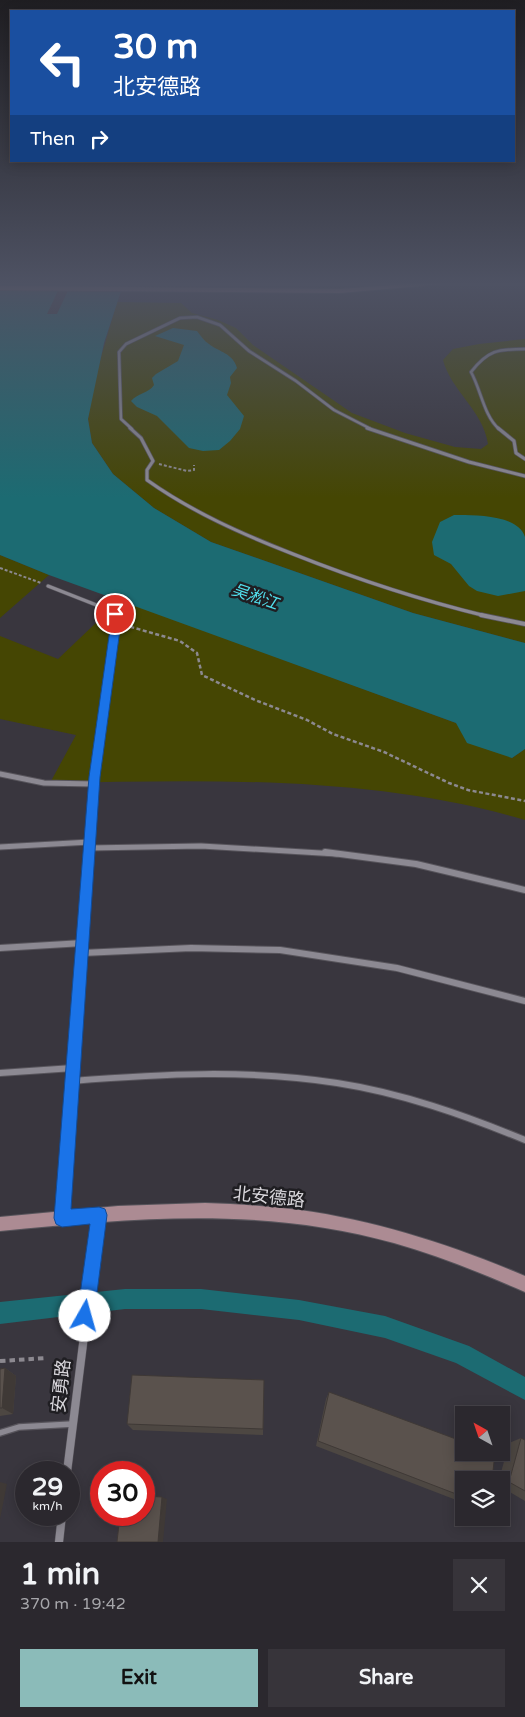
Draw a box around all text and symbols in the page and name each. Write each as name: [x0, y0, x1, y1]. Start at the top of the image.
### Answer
text: 30 m: [113, 26, 198, 68]
icon: left: [30, 30, 95, 95]
text: 北安德路: [113, 74, 201, 100]
icon: right: [85, 125, 113, 153]
text: Then: [30, 128, 75, 150]
water label: 吴淞江: [229, 580, 283, 615]
pin: [94, 593, 136, 635]
icon: arrive: [101, 600, 129, 628]
street label: 北安德路: [232, 1182, 306, 1212]
position arrow: [58, 1289, 110, 1341]
street label: 安勇路: [47, 1358, 75, 1414]
north arrow: [455, 1406, 510, 1461]
map controls: [455, 1406, 510, 1526]
speed limit sign: 30: [90, 1461, 155, 1526]
button: layers: [455, 1471, 510, 1526]
text: 29: [32, 1472, 63, 1502]
text: km/h: [32, 1499, 63, 1513]
text: 1 min: [20, 1556, 100, 1593]
button: close: [453, 1559, 505, 1611]
text: 370 m · 19:42: [20, 1594, 126, 1614]
button: Exit: [20, 1649, 258, 1707]
button: Share: [268, 1649, 505, 1707]

